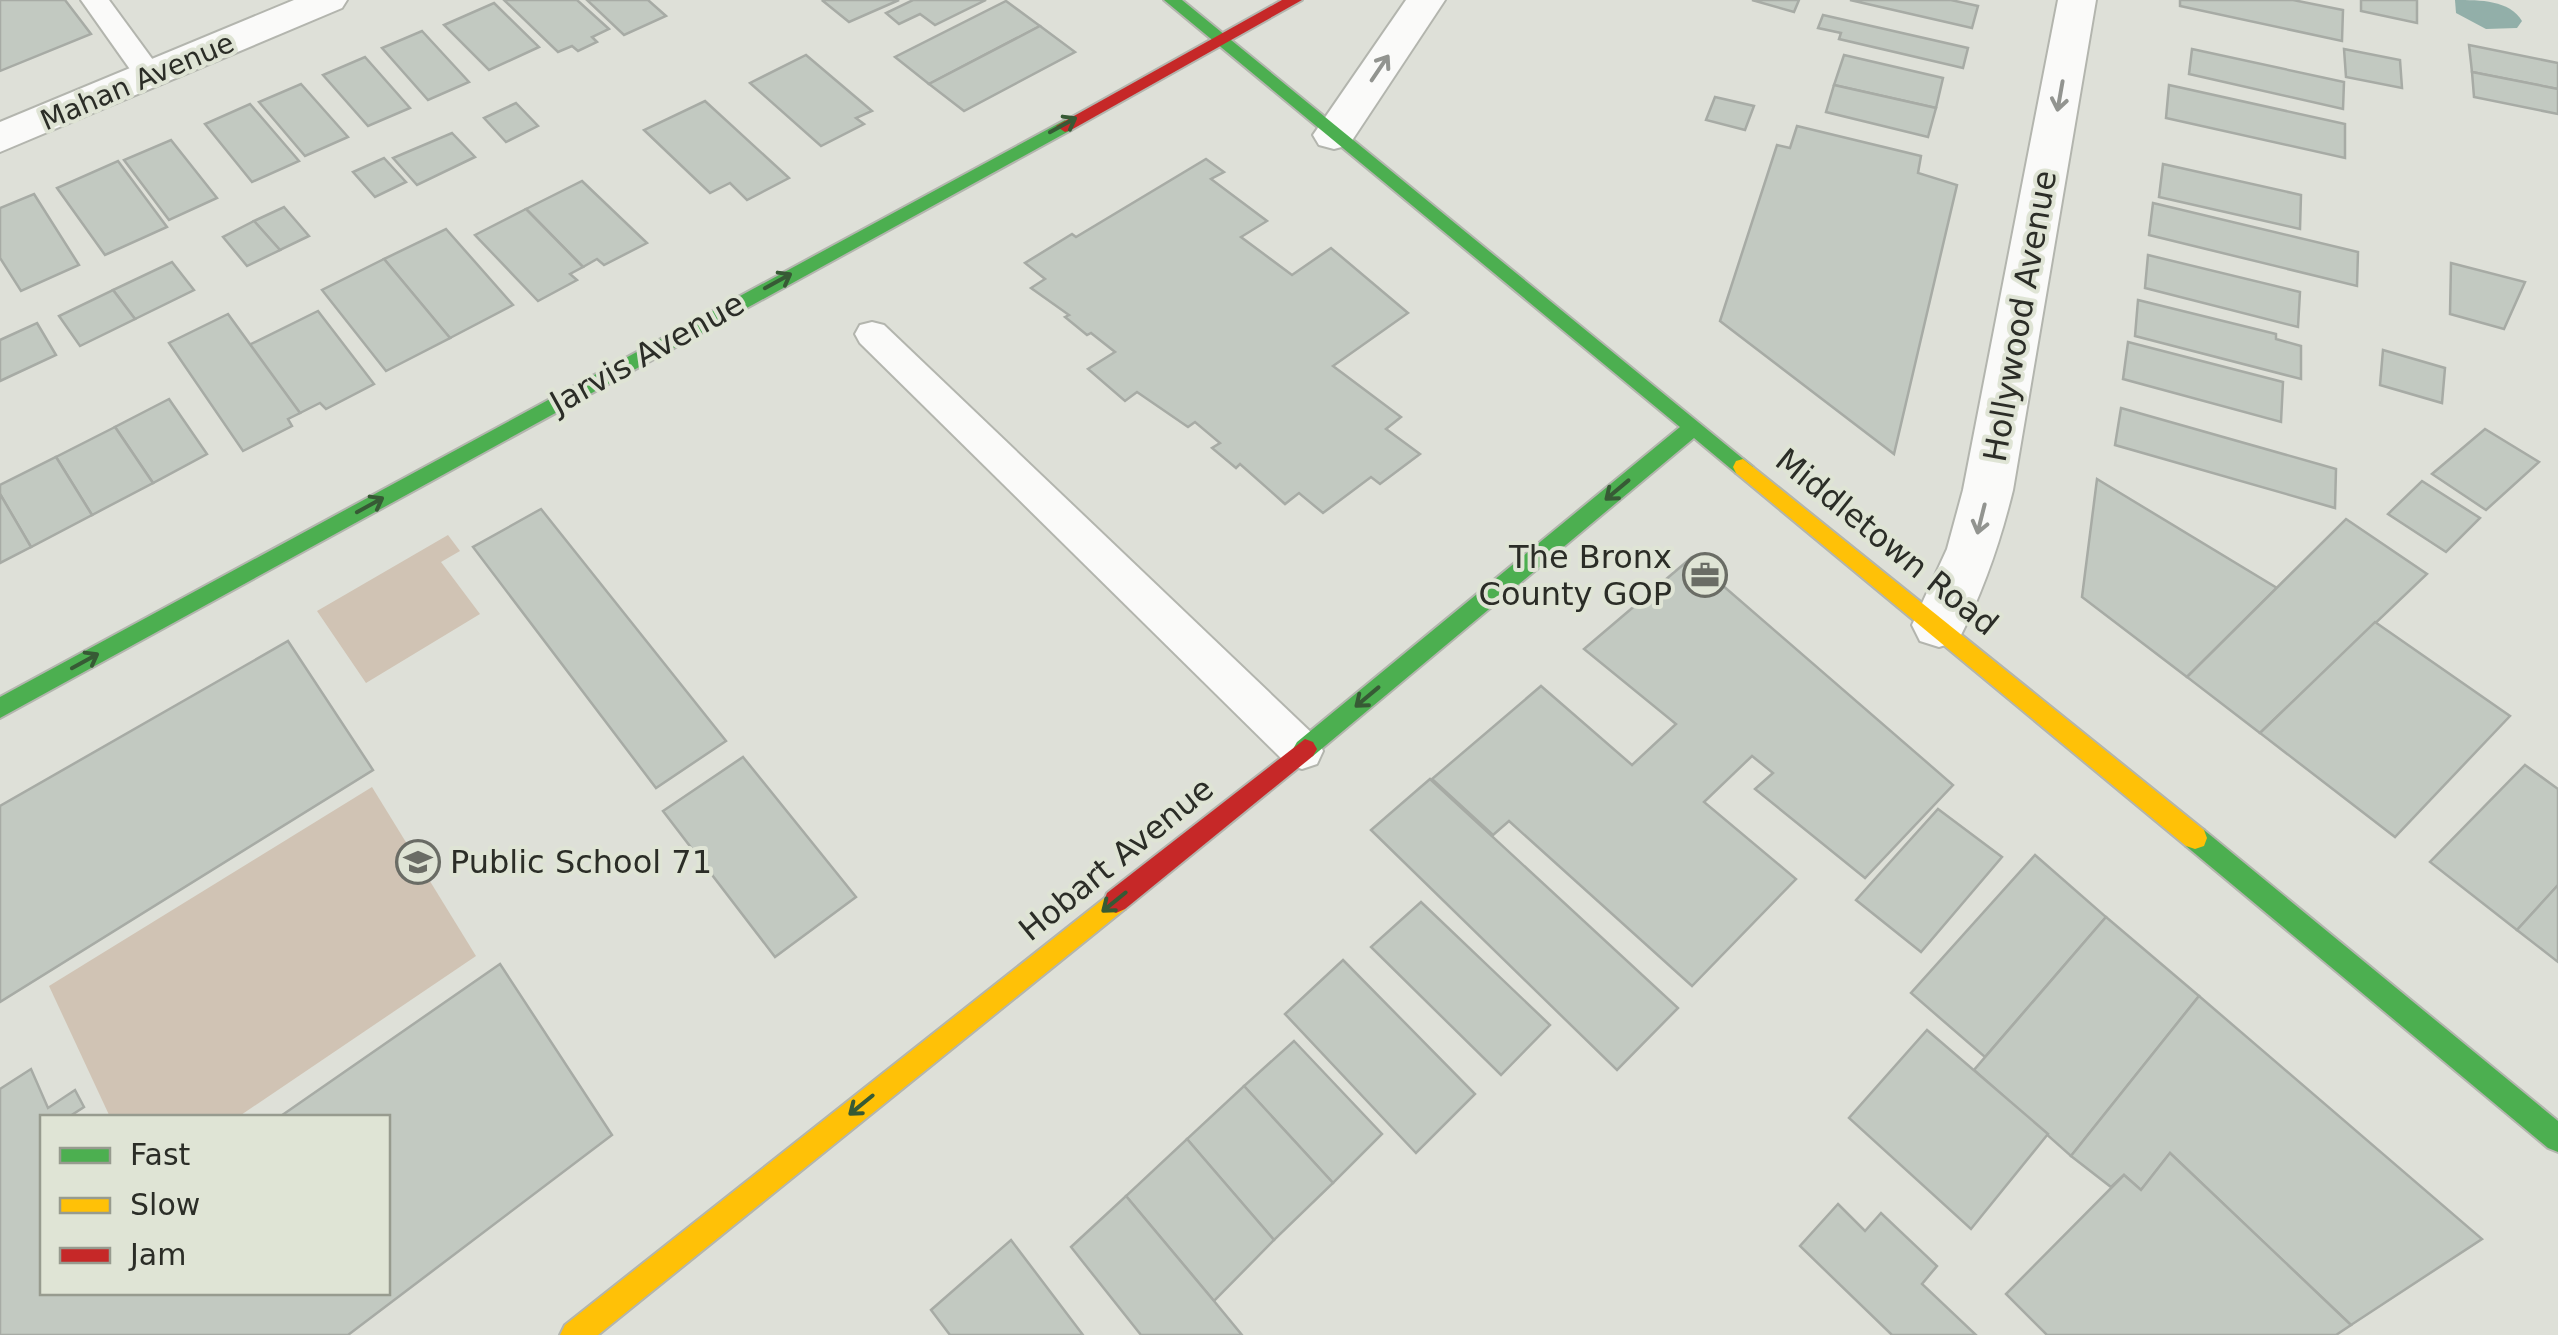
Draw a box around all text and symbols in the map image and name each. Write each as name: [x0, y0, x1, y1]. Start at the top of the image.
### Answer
street label: Mahan Avenue: [36, 26, 239, 137]
one-way arrow: [1369, 54, 1390, 82]
one-way arrow: [2050, 79, 2069, 112]
one-way arrow: [1047, 114, 1077, 134]
street label: Hollywood Avenue: [1976, 167, 2064, 465]
one-way arrow: [763, 271, 792, 290]
street label: Jarvis Avenue: [542, 284, 751, 423]
street label: Middletown Road: [1768, 441, 2006, 643]
one-way arrow: [1605, 479, 1631, 501]
one-way arrow: [355, 494, 385, 514]
one-way arrow: [1970, 502, 1989, 534]
place label: The Bronx County GOP: [1479, 538, 1672, 613]
office icon: The Bronx County GOP: [1682, 552, 1728, 598]
one-way arrow: [70, 651, 100, 671]
one-way arrow: [1354, 686, 1380, 708]
street label: Hobart Avenue: [1011, 769, 1221, 949]
school or university icon: Public School 71: [395, 839, 441, 885]
place label: Public School 71: [450, 843, 712, 881]
one-way arrow: [1102, 891, 1128, 913]
one-way arrow: [848, 1094, 875, 1115]
legend: [40, 1115, 390, 1295]
text: Fast: [130, 1137, 191, 1172]
text: Slow: [130, 1187, 200, 1222]
text: Jam: [128, 1237, 186, 1272]

